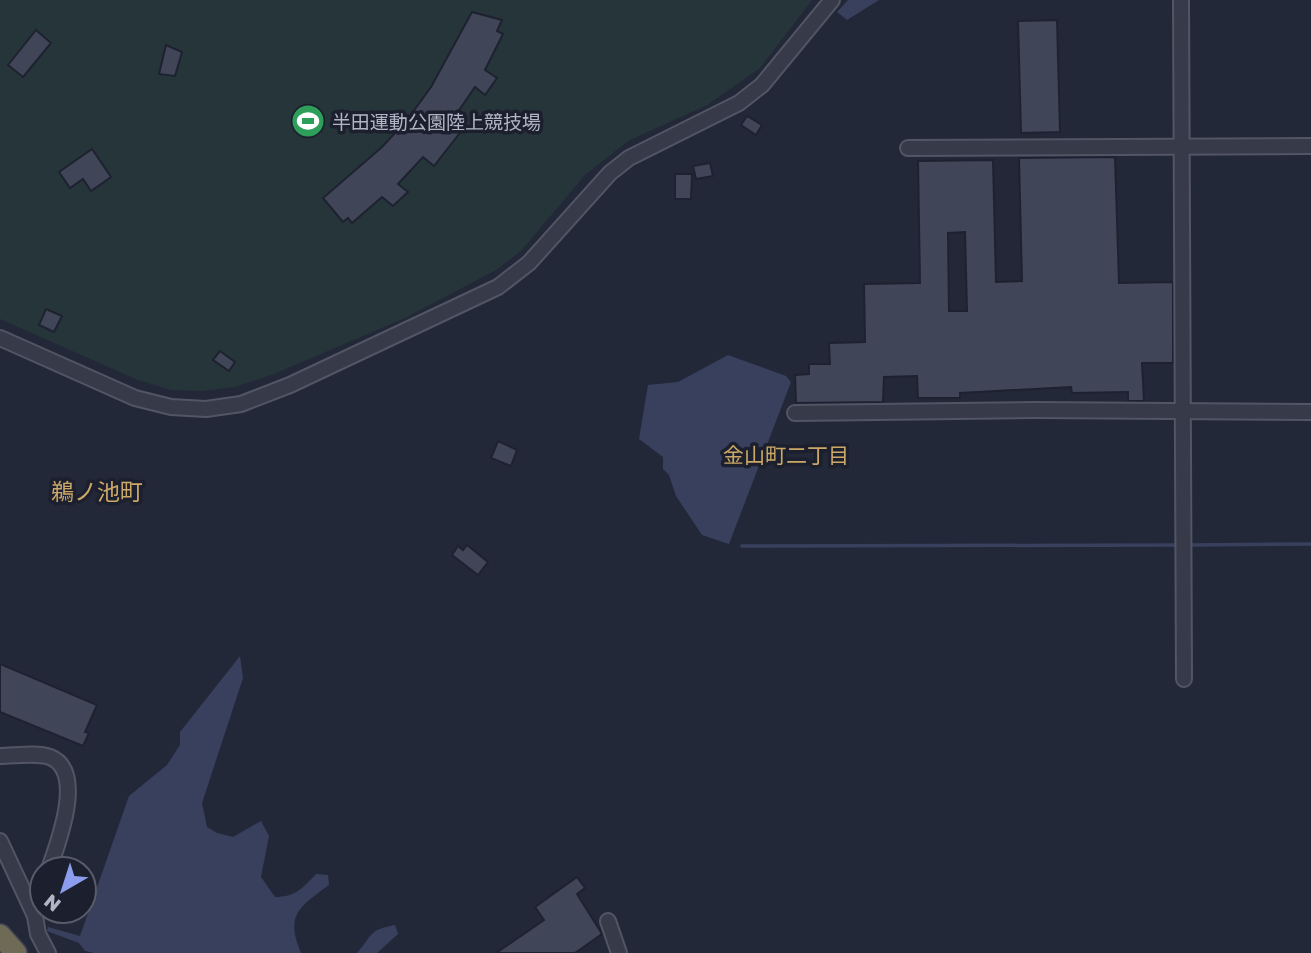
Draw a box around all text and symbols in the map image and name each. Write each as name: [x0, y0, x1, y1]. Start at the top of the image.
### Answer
sports icon: 半田運動公園陸上競技場: [289, 102, 327, 140]
place label: 半田運動公園陸上競技場: [332, 110, 541, 133]
district label: 金山町二丁目: [723, 442, 849, 468]
district label: 鵜ノ池町: [51, 477, 143, 505]
north arrow: [28, 855, 98, 925]
text: N: [39, 890, 65, 917]

